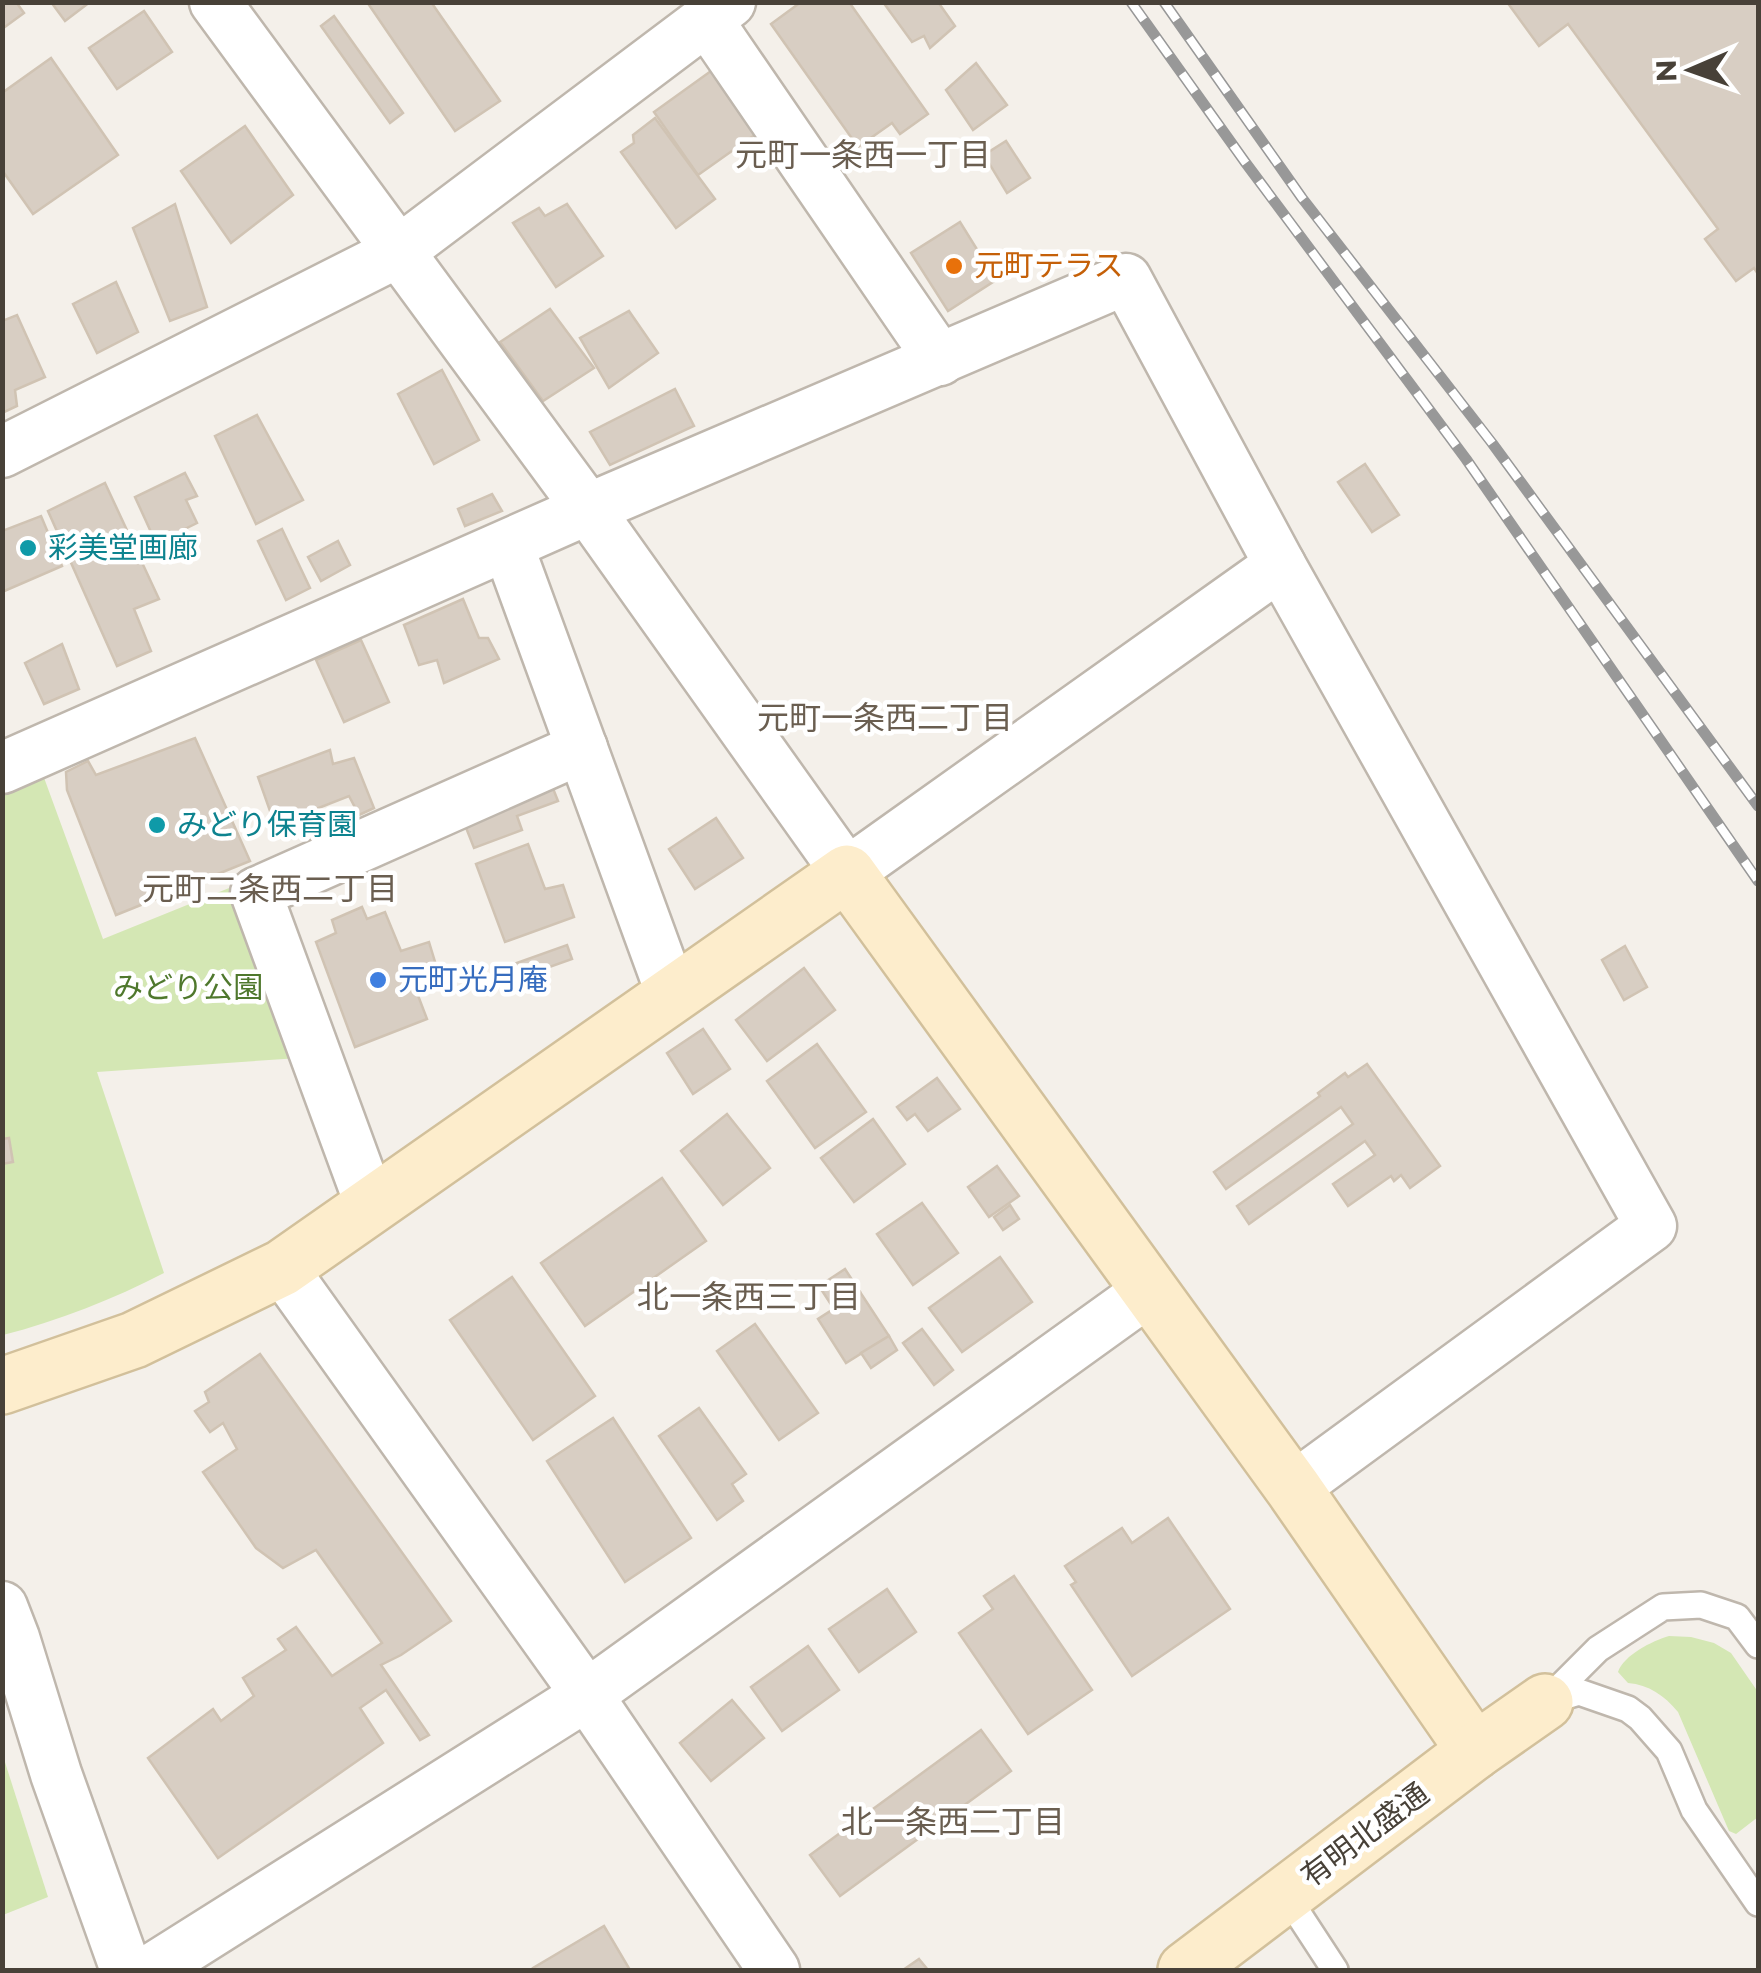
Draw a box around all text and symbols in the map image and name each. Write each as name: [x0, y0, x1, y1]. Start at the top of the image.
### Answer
north arrow: [1641, 20, 1741, 120]
text: N: [1649, 59, 1683, 83]
district label: 元町一条西一丁目: [735, 135, 991, 174]
place label: 元町テラス: [974, 247, 1123, 284]
marker: 元町テラス: [943, 255, 965, 277]
place label: 彩美堂画廊: [48, 529, 198, 566]
marker: 彩美堂画廊: [17, 537, 39, 559]
district label: 元町一条西二丁目: [757, 698, 1013, 737]
place label: みどり保育園: [177, 806, 357, 843]
marker: みどり保育園: [146, 814, 168, 836]
district label: 元町二条西二丁目: [142, 869, 398, 908]
place label: 元町光月庵: [398, 961, 548, 998]
park label: みどり公園: [113, 969, 263, 1006]
marker: 元町光月庵: [367, 969, 389, 991]
district label: 北一条西三丁目: [637, 1277, 861, 1316]
street label: 有明北盛通: [1294, 1775, 1436, 1895]
district label: 北一条西二丁目: [841, 1802, 1065, 1841]

